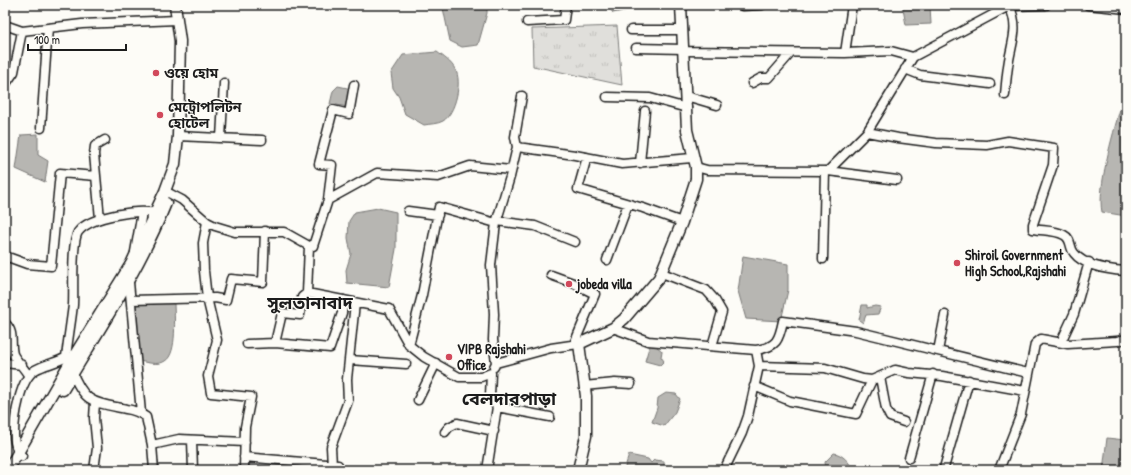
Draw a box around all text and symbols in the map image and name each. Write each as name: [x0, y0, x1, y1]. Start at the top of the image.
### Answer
scale bar: [28, 26, 126, 52]
text: 100 m: [34, 31, 60, 48]
place label: ওয়ে হোম: [164, 63, 218, 82]
marker: ওয়ে হোম: [151, 68, 161, 78]
place label: মেট্রোপলিটন হোটেল: [168, 97, 242, 132]
marker: মেট্রোপলিটন হোটেল: [155, 110, 165, 120]
place label: Shiroil Government High School,Rajshahi: [965, 245, 1067, 282]
marker: Shiroil Government High School,Rajshahi: [952, 258, 962, 268]
place label: jobeda villa: [575, 274, 632, 294]
marker: jobeda villa: [564, 279, 574, 289]
district label: সুলতানাবাদ: [266, 290, 353, 315]
place label: VIPB Rajshahi Office: [457, 339, 526, 374]
marker: VIPB Rajshahi Office: [444, 352, 454, 362]
district label: বেলদারপাড়া: [462, 386, 557, 411]

